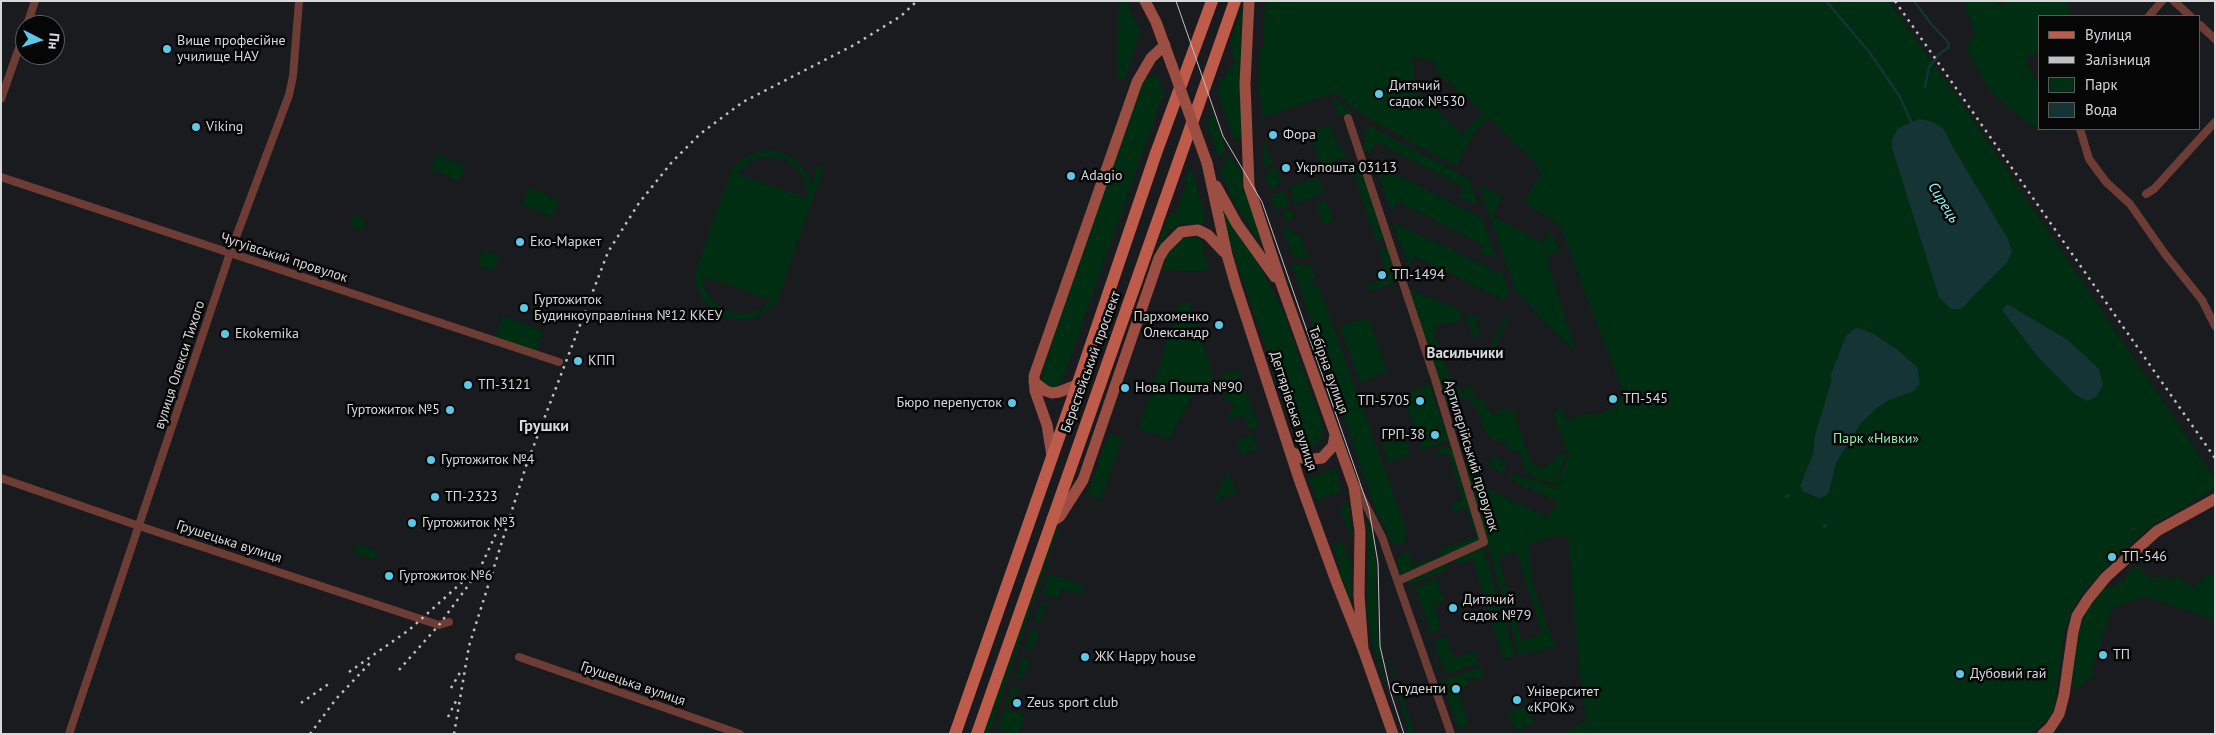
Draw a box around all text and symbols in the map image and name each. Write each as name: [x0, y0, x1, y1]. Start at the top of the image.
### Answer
north arrow: [15, 15, 65, 65]
legend: [2038, 15, 2201, 130]
text: Вулиця: [2085, 25, 2132, 44]
text: Пн: [44, 32, 64, 50]
place label: Вище професійне училище НАУ: [177, 33, 286, 65]
marker: Вище професійне училище НАУ: [161, 43, 173, 55]
text: Залізниця: [2085, 50, 2150, 69]
text: Парк: [2085, 75, 2118, 94]
place label: Дитячий садок №530: [1389, 78, 1465, 110]
marker: Дитячий садок №530: [1373, 88, 1385, 100]
text: Вода: [2085, 100, 2117, 119]
place label: Viking: [206, 119, 243, 135]
marker: Viking: [190, 121, 202, 133]
place label: Фора: [1283, 127, 1316, 143]
marker: Фора: [1267, 129, 1279, 141]
place label: Укрпошта 03113: [1296, 160, 1397, 176]
marker: Укрпошта 03113: [1280, 162, 1292, 174]
place label: Adagio: [1081, 168, 1122, 184]
marker: Adagio: [1065, 170, 1077, 182]
water label: Сирець: [1924, 179, 1962, 227]
street label: Чугуївський провулок: [218, 229, 350, 287]
place label: Еко-Маркет: [530, 234, 601, 250]
marker: Еко-Маркет: [514, 236, 526, 248]
place label: ТП-1494: [1392, 267, 1445, 283]
marker: ТП-1494: [1376, 269, 1388, 281]
street label: Берестейський проспект: [1057, 289, 1125, 435]
place label: Гуртожиток Будинкоуправління №12 ККЕУ: [534, 292, 722, 324]
street label: вулиця Олекси Тихого: [151, 299, 209, 431]
marker: Гуртожиток Будинкоуправління №12 ККЕУ: [518, 302, 530, 314]
place label: Пархоменко Олександр: [1133, 309, 1209, 342]
marker: Пархоменко Олександр: [1213, 319, 1225, 331]
street label: Табірна вулиця: [1304, 324, 1352, 416]
place label: Ekokemika: [235, 326, 299, 342]
marker: Ekokemika: [219, 328, 231, 340]
district label: Васильчики: [1427, 345, 1503, 363]
street label: Дегтярівська вулиця: [1266, 349, 1320, 473]
place label: КПП: [588, 353, 615, 369]
marker: КПП: [572, 355, 584, 367]
place label: ТП-3121: [478, 377, 531, 393]
street label: Артилерійський провулок: [1440, 378, 1502, 534]
marker: ТП-3121: [462, 379, 474, 391]
place label: Нова Пошта №90: [1135, 380, 1242, 396]
marker: Нова Пошта №90: [1119, 382, 1131, 394]
place label: ТП-545: [1623, 391, 1668, 407]
place label: ТП-5705: [1357, 393, 1410, 409]
marker: ТП-545: [1607, 393, 1619, 405]
place label: Бюро перепусток: [897, 395, 1002, 411]
marker: ТП-5705: [1414, 395, 1426, 407]
marker: Бюро перепусток: [1006, 397, 1018, 409]
place label: Гуртожиток №5: [347, 402, 440, 418]
marker: Гуртожиток №5: [444, 404, 456, 416]
district label: Грушки: [519, 416, 569, 436]
place label: ГРП-38: [1381, 427, 1425, 443]
marker: ГРП-38: [1429, 429, 1441, 441]
park label: Парк «Нивки»: [1833, 431, 1919, 447]
place label: Гуртожиток №4: [441, 452, 534, 468]
marker: Гуртожиток №4: [425, 454, 437, 466]
place label: ТП-2323: [445, 489, 498, 505]
marker: ТП-2323: [429, 491, 441, 503]
place label: Гуртожиток №3: [422, 515, 515, 531]
street label: Грушецька вулиця: [174, 517, 284, 567]
marker: Гуртожиток №3: [406, 517, 418, 529]
place label: ТП-546: [2122, 549, 2167, 565]
marker: ТП-546: [2106, 551, 2118, 563]
place label: Гуртожиток №6: [399, 568, 492, 584]
marker: Гуртожиток №6: [383, 570, 395, 582]
place label: Дитячий садок №79: [1463, 592, 1531, 624]
marker: Дитячий садок №79: [1447, 602, 1459, 614]
place label: ТП: [2113, 647, 2130, 663]
place label: ЖК Happy house: [1095, 649, 1196, 665]
marker: ТП: [2097, 649, 2109, 661]
marker: ЖК Happy house: [1079, 651, 1091, 663]
street label: Грушецька вулиця: [578, 658, 688, 710]
place label: Дубовий гай: [1970, 666, 2046, 682]
marker: Дубовий гай: [1954, 668, 1966, 680]
place label: Студенти: [1392, 681, 1446, 697]
marker: Студенти: [1450, 683, 1462, 695]
place label: Університет «КРОК»: [1527, 684, 1599, 716]
marker: Університет «КРОК»: [1511, 694, 1523, 706]
place label: Zeus sport club: [1027, 695, 1118, 711]
marker: Zeus sport club: [1011, 697, 1023, 709]

